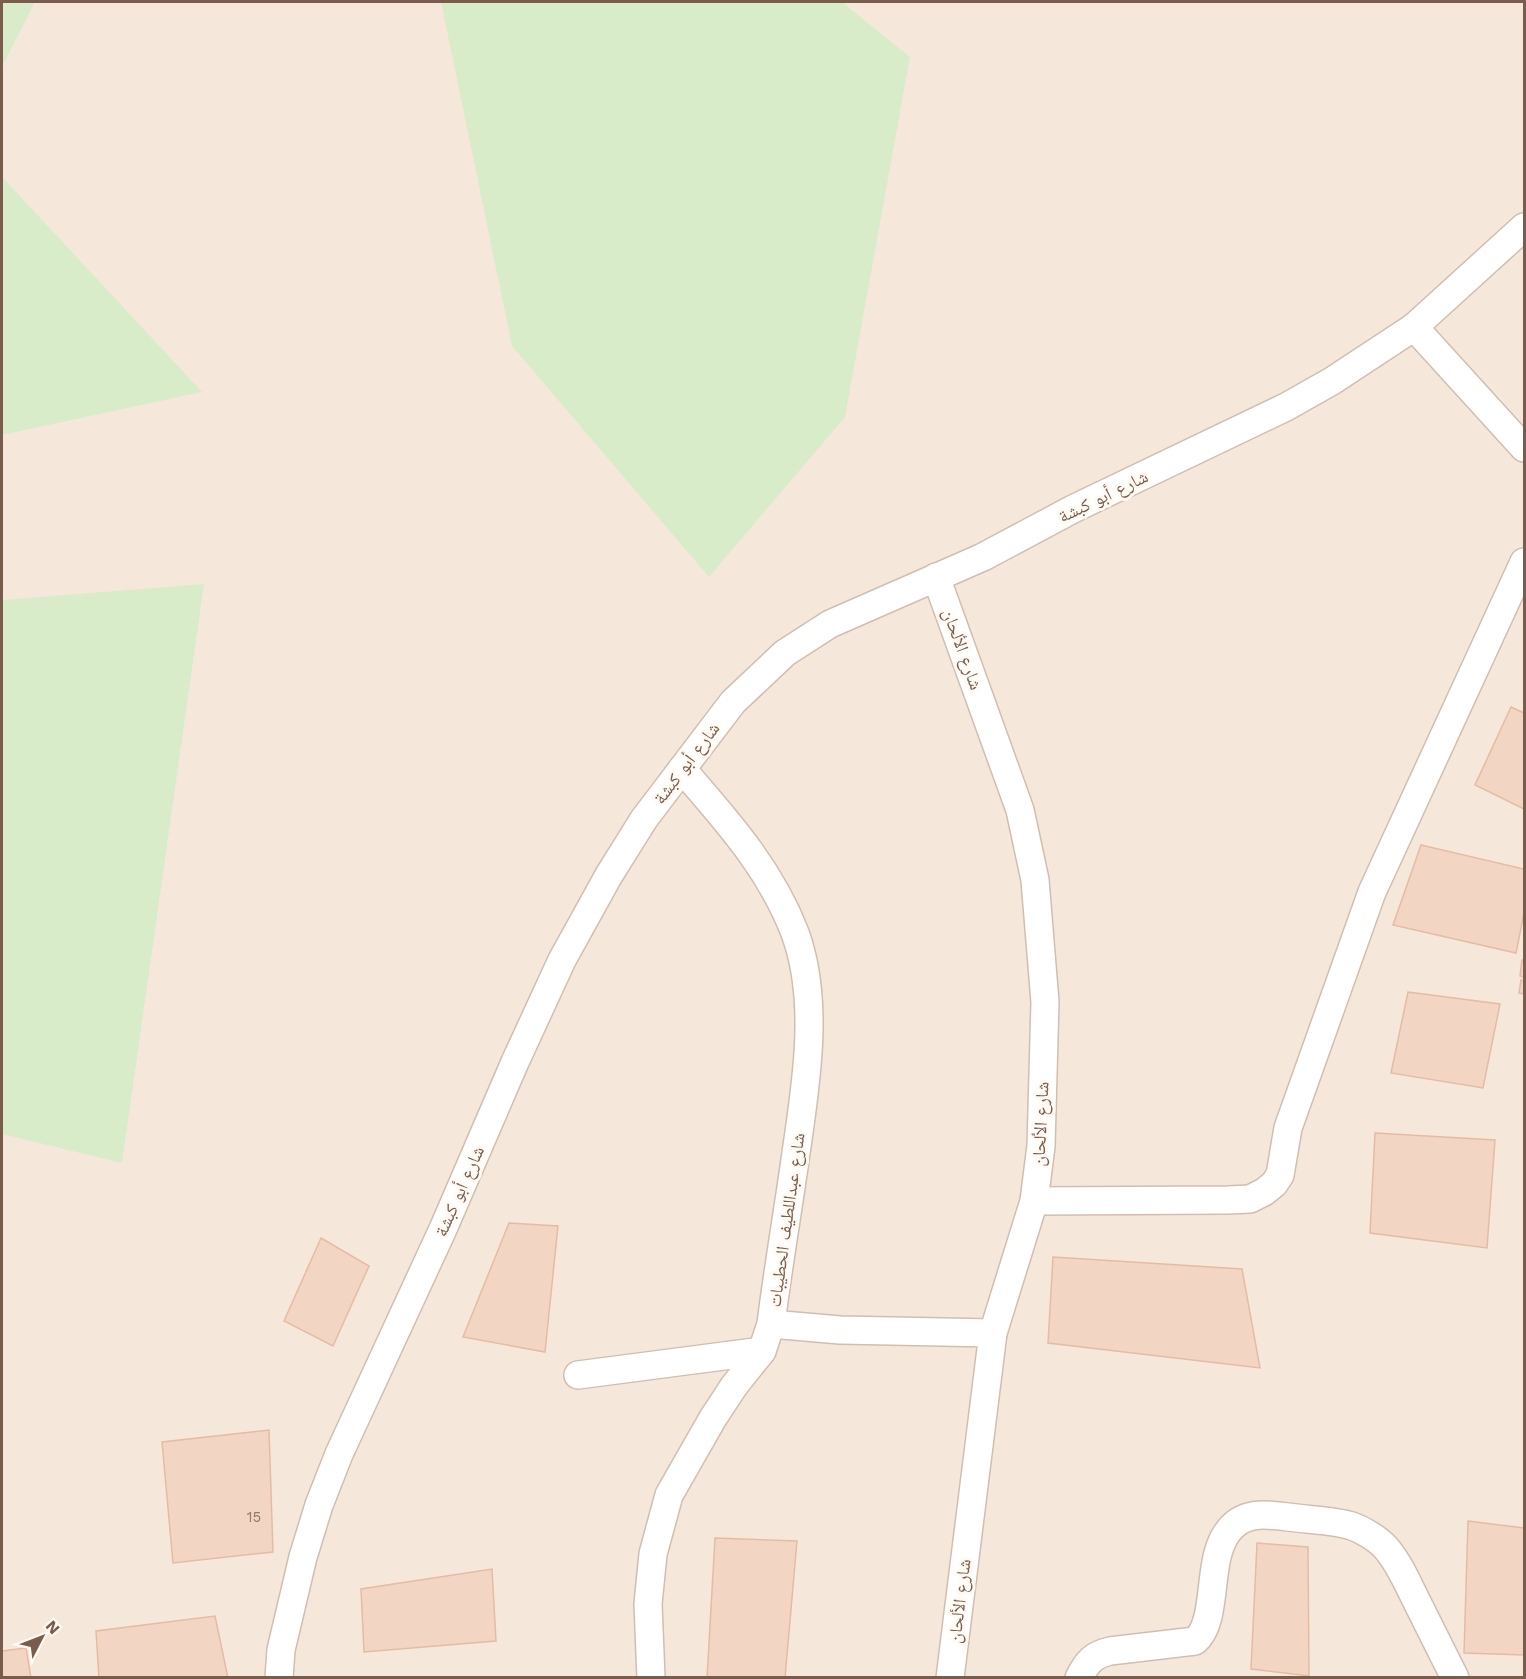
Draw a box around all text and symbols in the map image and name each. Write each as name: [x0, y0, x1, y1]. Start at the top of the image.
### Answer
street label: شارع أبو كبشة: [1055, 465, 1152, 528]
street label: شارع الألحان: [938, 606, 987, 693]
street label: شارع أبو كبشة: [648, 718, 724, 809]
street label: شارع الألحان: [1027, 1081, 1054, 1167]
street label: شارع عبداللطيف الحطيبات: [763, 1131, 810, 1309]
street label: شارع أبو كبشة: [430, 1142, 489, 1240]
house number: 15: [247, 1508, 261, 1526]
street label: شارع الألحان: [943, 1558, 976, 1645]
north arrow: [12, 1607, 72, 1667]
text: N: [42, 1617, 64, 1638]

